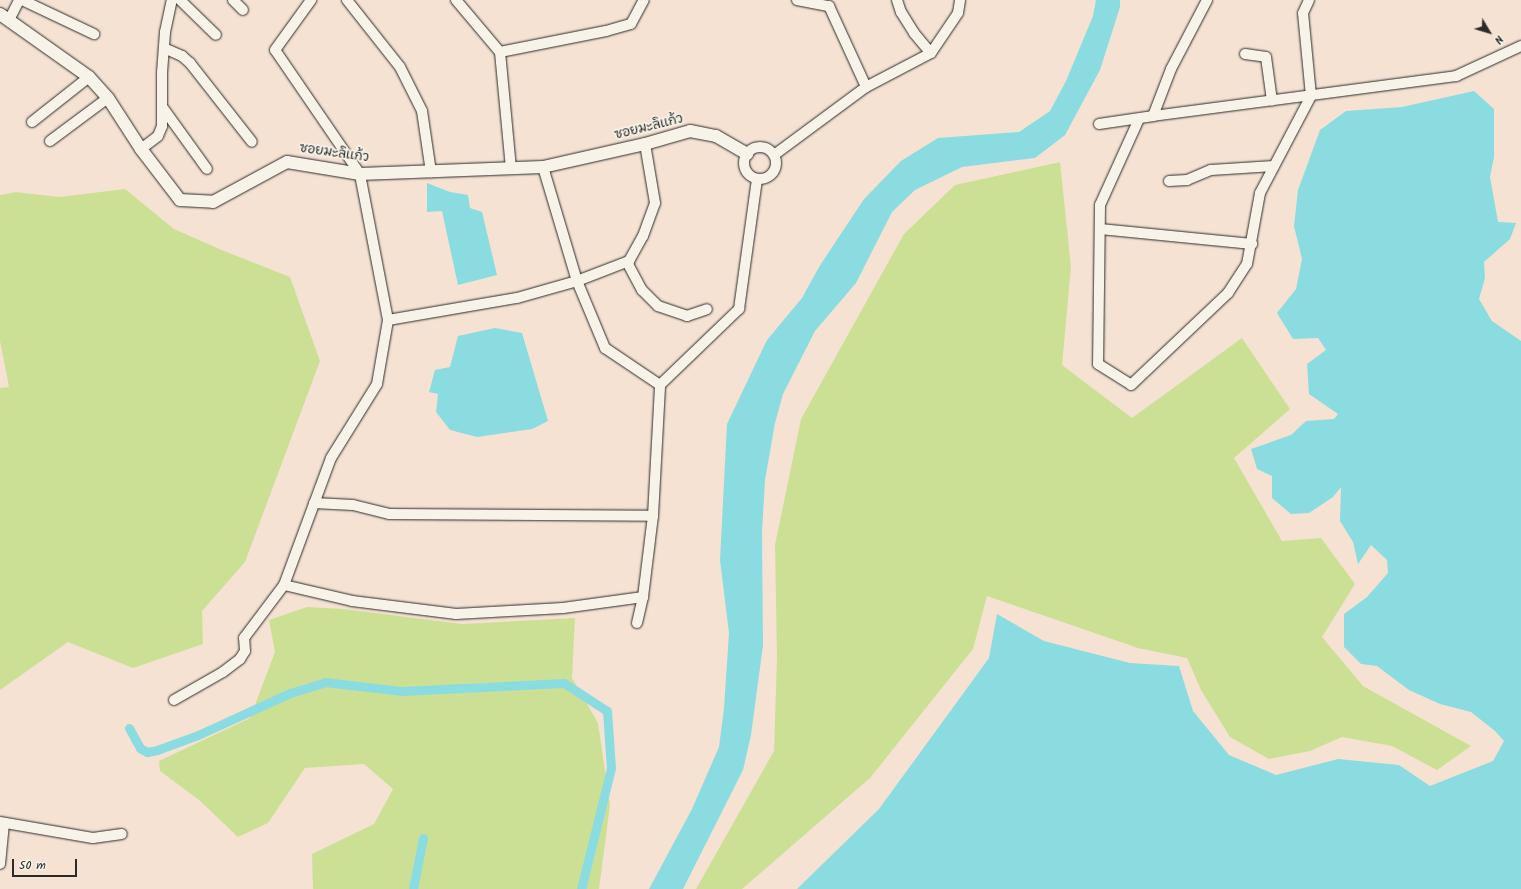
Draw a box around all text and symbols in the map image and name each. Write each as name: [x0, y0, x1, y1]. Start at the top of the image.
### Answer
north arrow: [1469, 12, 1509, 52]
text: N: [1489, 31, 1508, 48]
street label: ซอยมะลิแก้ว: [613, 112, 685, 144]
street label: ซอยมะลิแก้ว: [298, 141, 370, 167]
scale bar: [14, 851, 79, 877]
text: 50 m: [19, 856, 46, 875]

